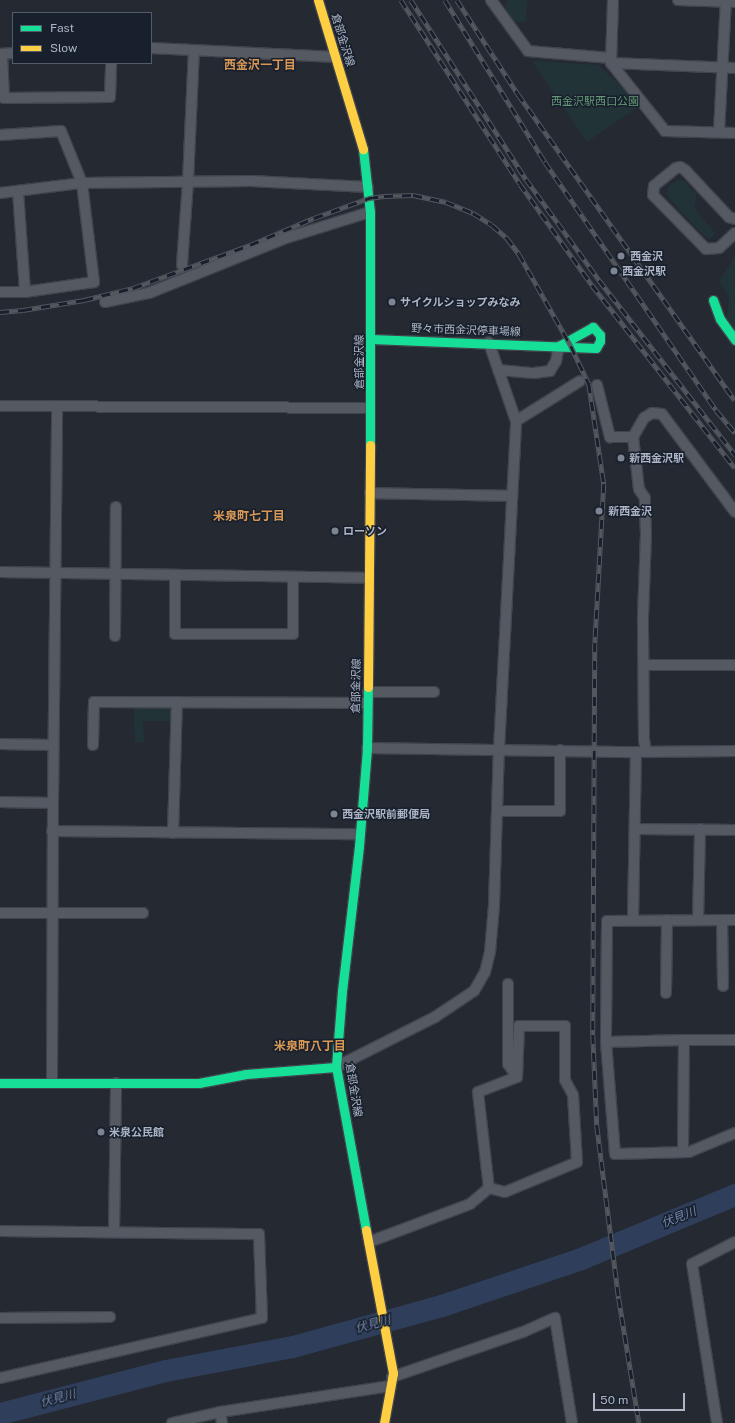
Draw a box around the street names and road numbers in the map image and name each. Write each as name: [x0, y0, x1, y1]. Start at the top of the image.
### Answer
street label: 倉部金沢線: [329, 12, 357, 68]
street label: 野々市西金沢停車場線: [411, 321, 521, 339]
street label: 倉部金沢線: [352, 335, 366, 389]
street label: 倉部金沢線: [349, 658, 363, 714]
street label: 倉部金沢線: [343, 1062, 365, 1118]

